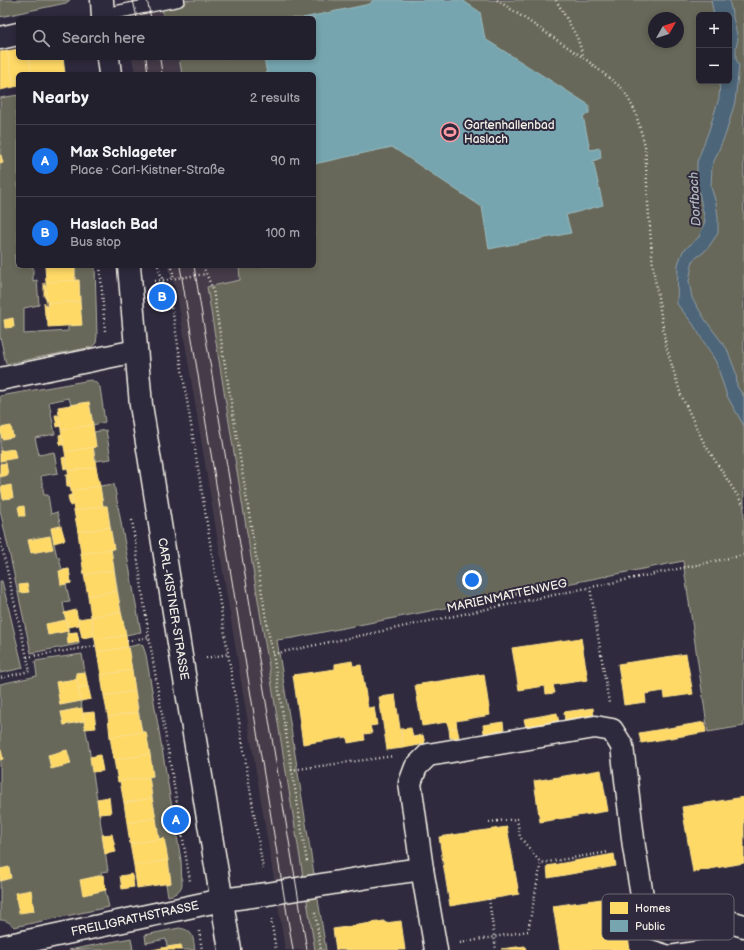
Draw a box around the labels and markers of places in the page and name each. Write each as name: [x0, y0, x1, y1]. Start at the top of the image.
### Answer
place label: Gartenhallenbad Haslach: [464, 118, 555, 147]
sports icon: Gartenhallenbad Haslach: [439, 121, 461, 143]
pin: B: [149, 282, 175, 312]
pin: A: [163, 805, 189, 835]

